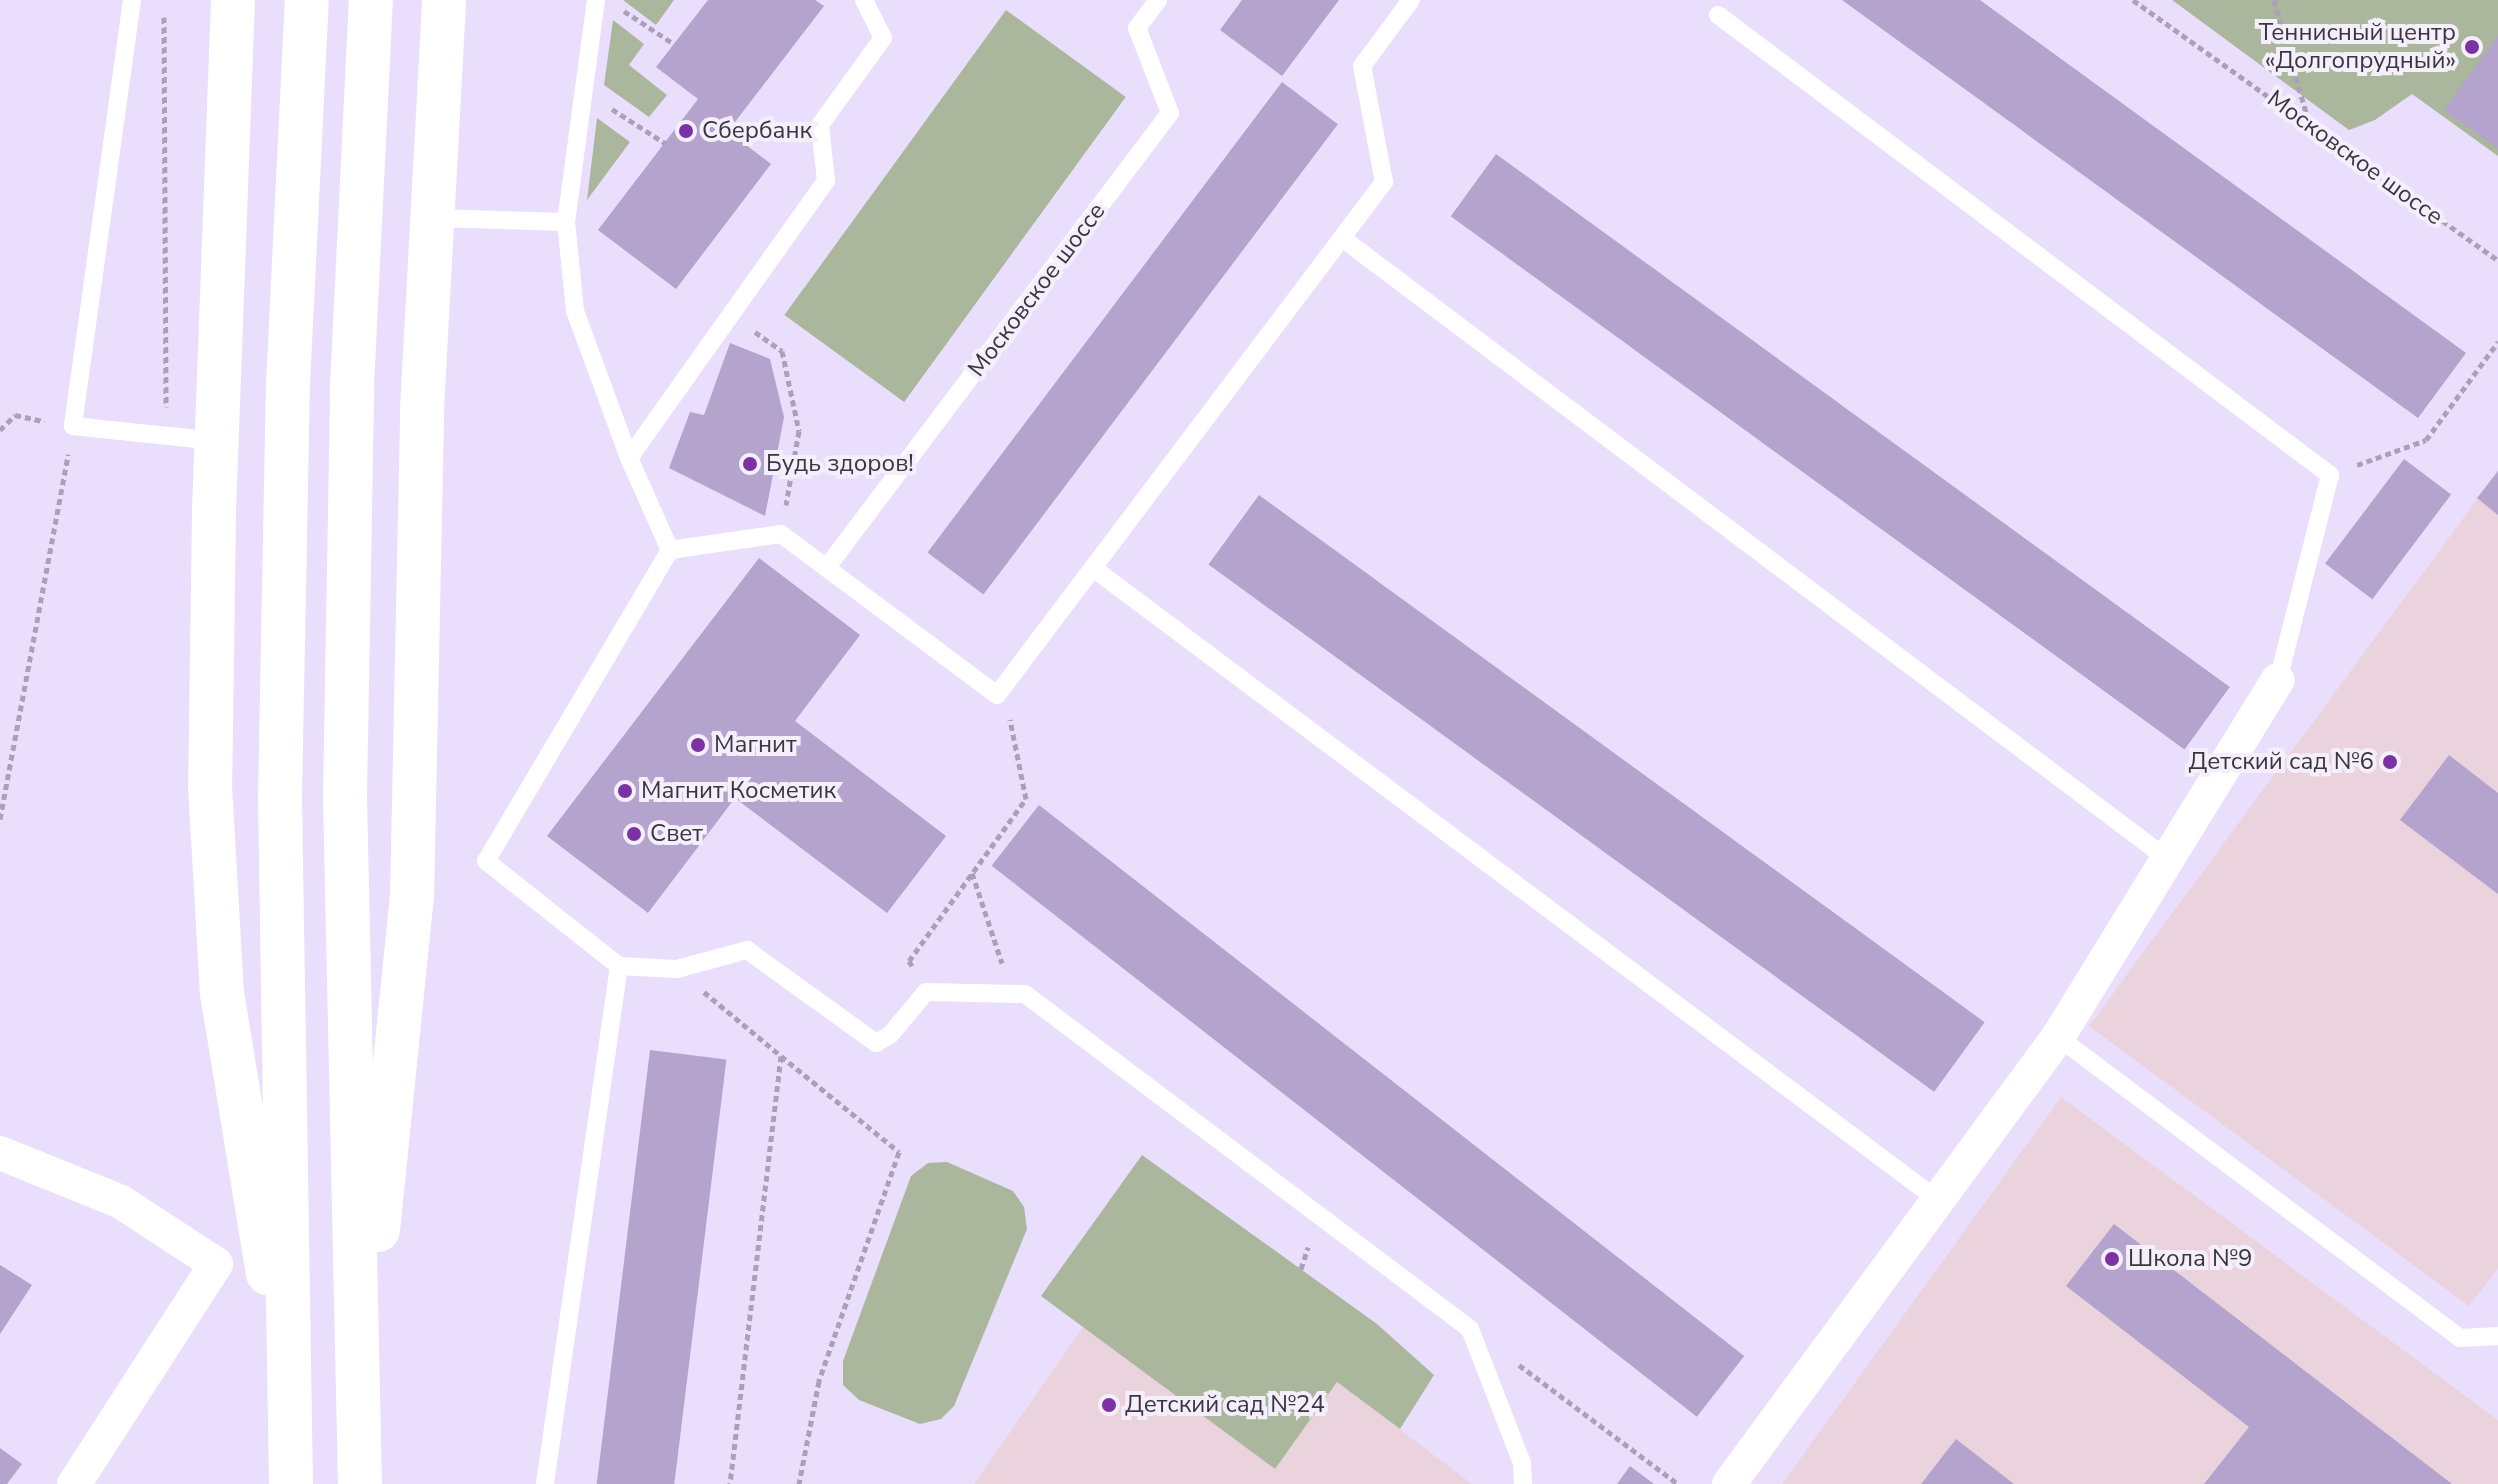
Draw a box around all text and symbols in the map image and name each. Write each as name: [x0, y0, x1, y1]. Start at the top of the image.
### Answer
place label: Теннисный центр «Долгопрудный»: [2259, 19, 2456, 75]
marker: Теннисный центр «Долгопрудный»: [2463, 38, 2481, 56]
street label: Московское шоссе: [2262, 85, 2448, 231]
place label: Сбербанк: [702, 117, 812, 145]
marker: Сбербанк: [677, 122, 695, 140]
street label: Московское шоссе: [962, 197, 1112, 383]
place label: Будь здоров!: [766, 450, 914, 478]
marker: Будь здоров!: [741, 455, 759, 473]
place label: Магнит: [714, 731, 797, 759]
marker: Магнит: [689, 736, 707, 754]
place label: Детский сад №6: [2189, 748, 2374, 776]
marker: Детский сад №6: [2381, 753, 2399, 771]
place label: Магнит Косметик: [641, 777, 836, 805]
marker: Магнит Косметик: [616, 782, 634, 800]
place label: Свет: [650, 820, 703, 848]
marker: Свет: [625, 825, 643, 843]
place label: Школа №9: [2128, 1245, 2252, 1273]
marker: Школа №9: [2103, 1250, 2121, 1268]
place label: Детский сад №24: [1125, 1391, 1325, 1419]
marker: Детский сад №24: [1100, 1396, 1118, 1414]

